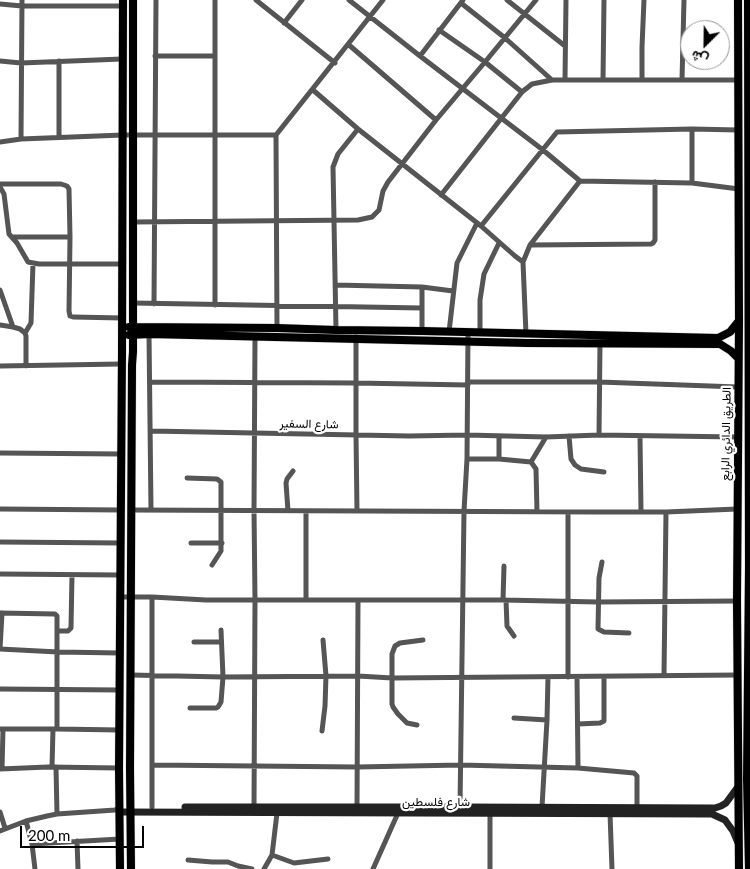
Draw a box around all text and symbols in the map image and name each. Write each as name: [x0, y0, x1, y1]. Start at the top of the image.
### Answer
north arrow: [680, 20, 730, 70]
text: ش: [688, 47, 710, 69]
street label: الطريق الدائري الرابع: [718, 387, 734, 481]
street label: شارع السفير: [279, 416, 339, 432]
street label: شارع فلسطين: [402, 795, 470, 809]
scale bar: [22, 816, 146, 848]
text: 200 m: [28, 826, 70, 844]

